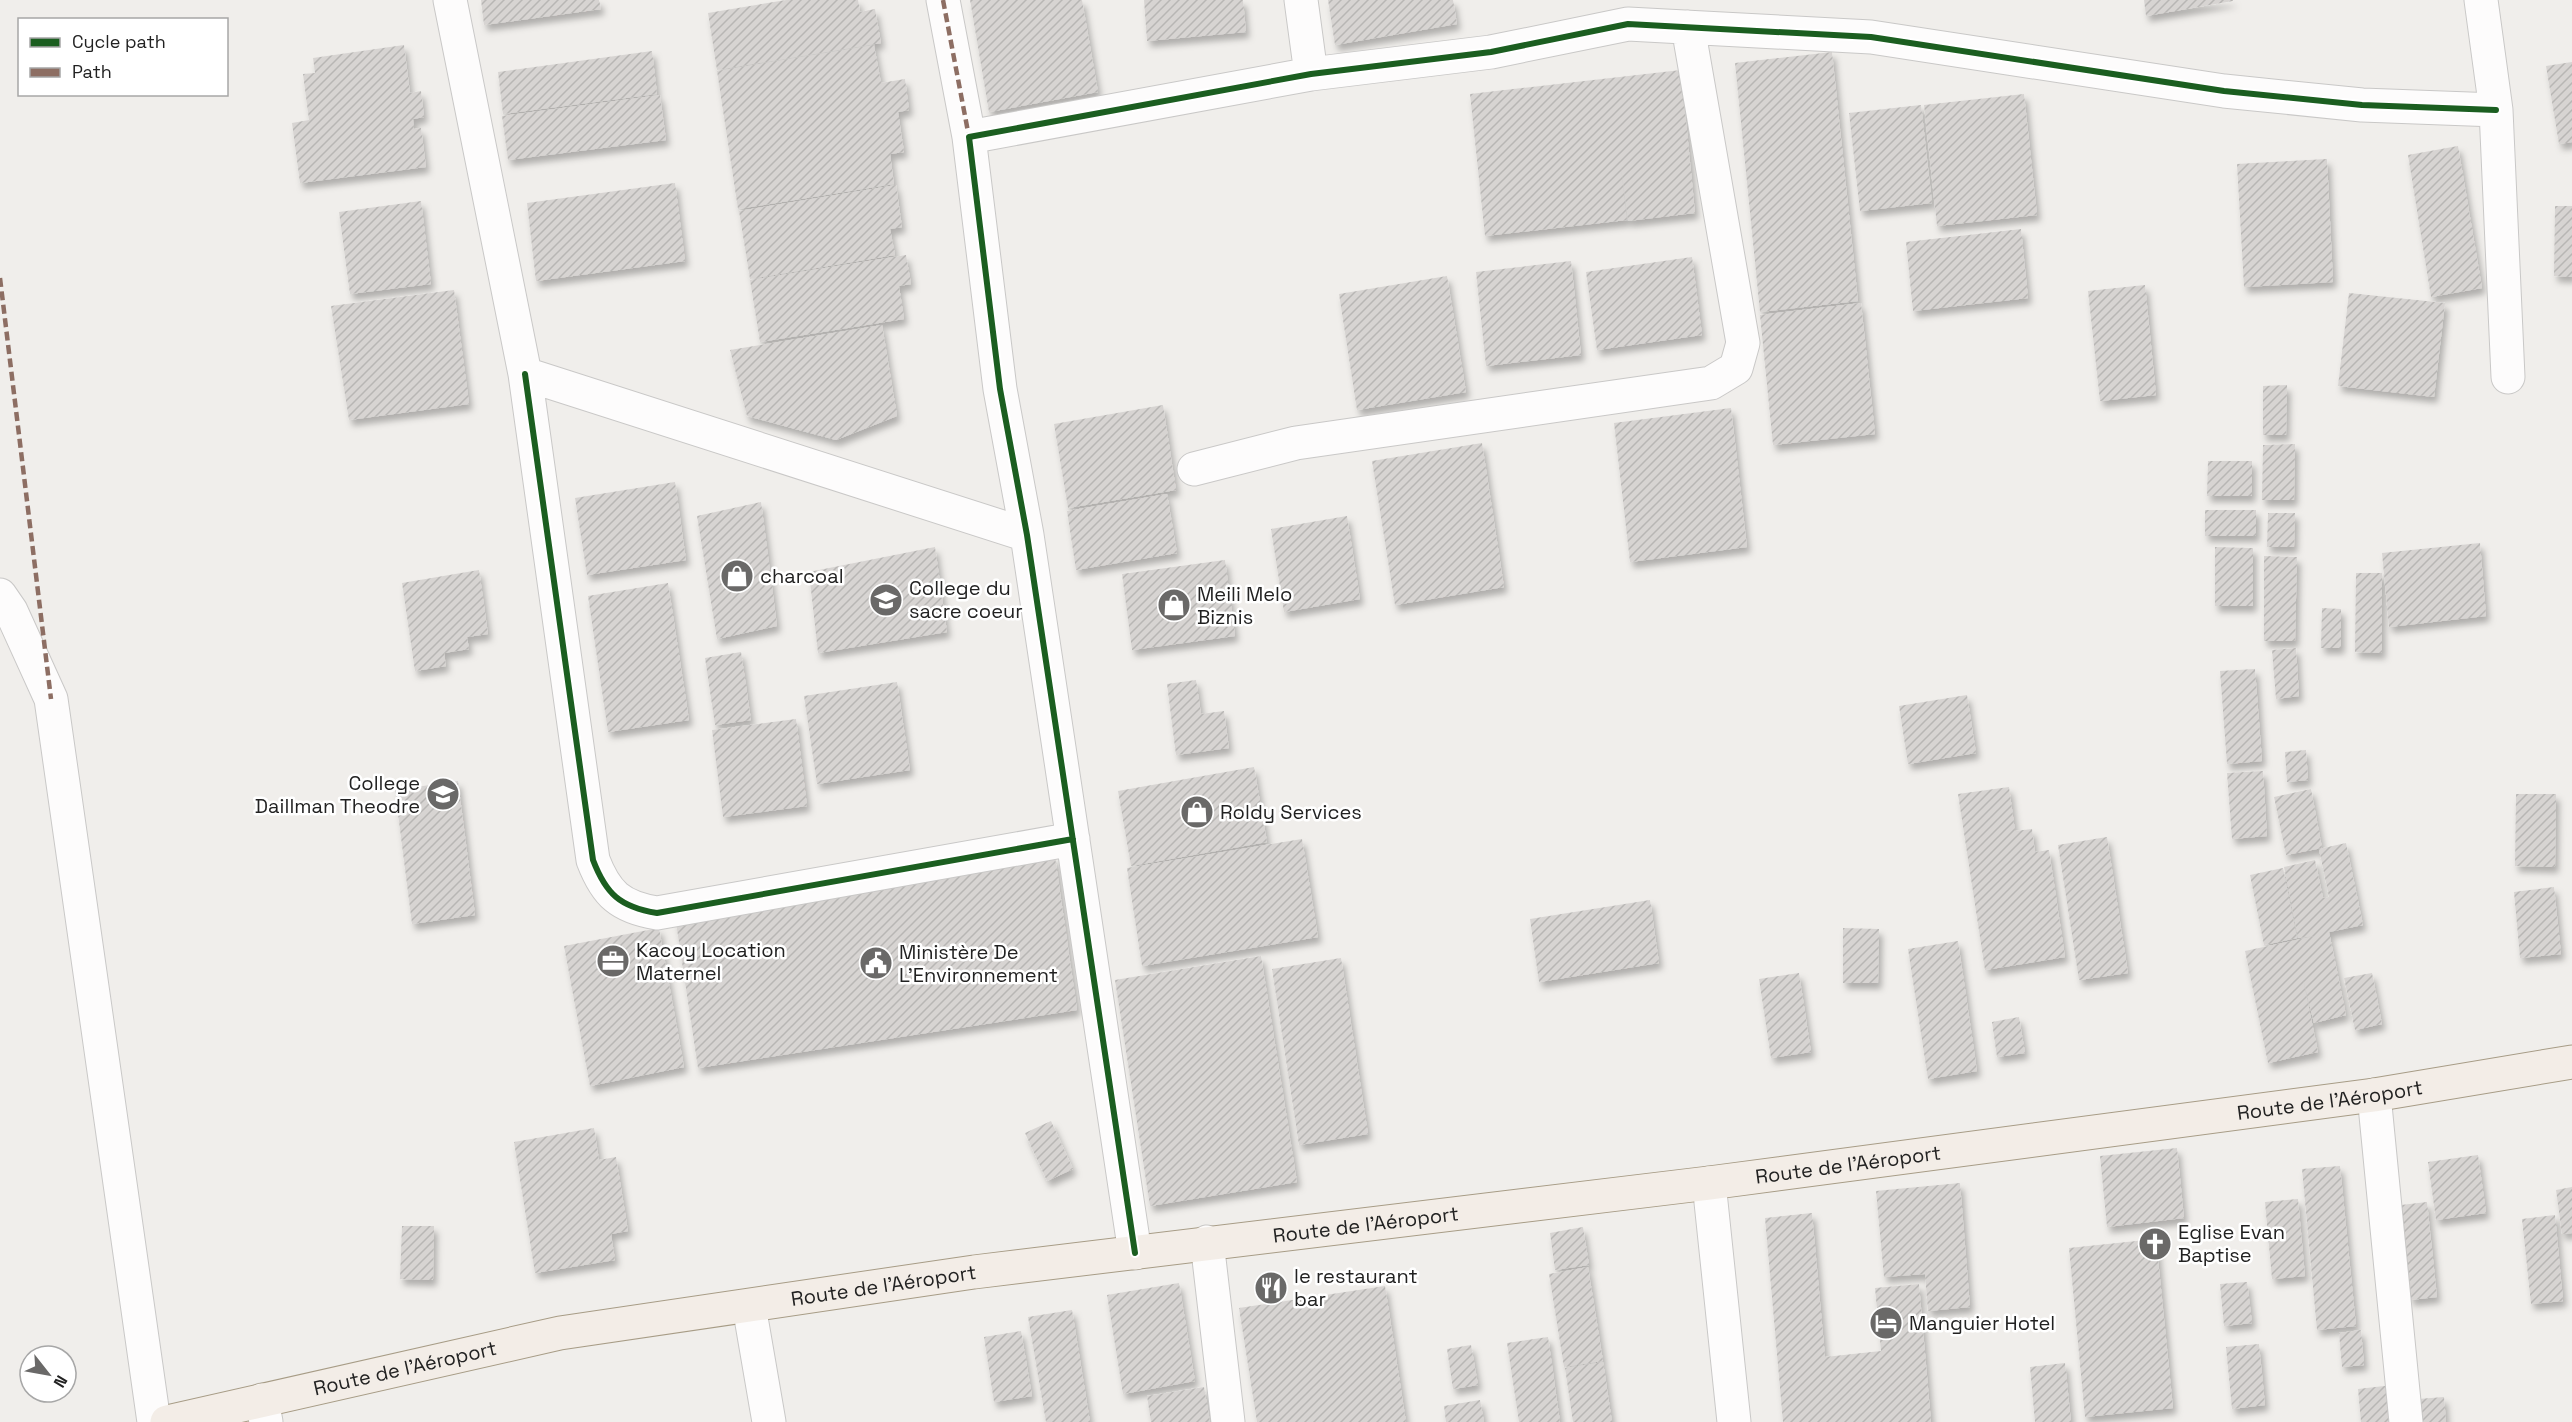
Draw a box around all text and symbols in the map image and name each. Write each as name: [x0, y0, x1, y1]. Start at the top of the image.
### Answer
legend: [18, 18, 228, 96]
text: Cycle path: [72, 30, 166, 53]
text: Path: [72, 60, 112, 83]
shop icon: charcoal: [719, 558, 755, 594]
place label: charcoal: [760, 563, 844, 589]
place label: College du sacre coeur: [909, 575, 1023, 624]
place label: Meili Melo Biznis: [1197, 581, 1292, 630]
school or university icon: College du sacre coeur: [868, 582, 904, 618]
shop icon: Meili Melo Biznis: [1156, 587, 1192, 623]
place label: College Daillman Theodre: [255, 770, 420, 819]
school or university icon: College Daillman Theodre: [425, 776, 461, 812]
shop icon: Roldy Services: [1179, 794, 1215, 830]
place label: Roldy Services: [1220, 799, 1362, 825]
place label: Kacoy Location Maternel: [636, 937, 786, 986]
place label: Ministère De L'Environnement: [899, 939, 1058, 988]
office icon: Kacoy Location Maternel: [595, 943, 631, 979]
public building icon: Ministère De L'Environnement: [858, 945, 894, 981]
street label: Route de l’Aéroport: [2235, 1074, 2424, 1126]
street label: Route de l’Aéroport: [1754, 1139, 1942, 1190]
street label: Route de l’Aéroport: [1271, 1200, 1460, 1249]
place label: Eglise Evan Baptise: [2178, 1219, 2285, 1268]
church icon: Eglise Evan Baptise: [2137, 1226, 2173, 1262]
street label: Route de l’Aéroport: [789, 1259, 978, 1312]
place label: le restaurant bar: [1294, 1263, 1418, 1312]
restaurant icon: le restaurant bar: [1253, 1270, 1289, 1306]
hotel icon: Manguier Hotel: [1868, 1305, 1904, 1341]
place label: Manguier Hotel: [1909, 1310, 2055, 1336]
street label: Route de l’Aéroport: [311, 1335, 499, 1401]
north arrow: [18, 1344, 78, 1404]
text: N: [49, 1371, 72, 1391]

